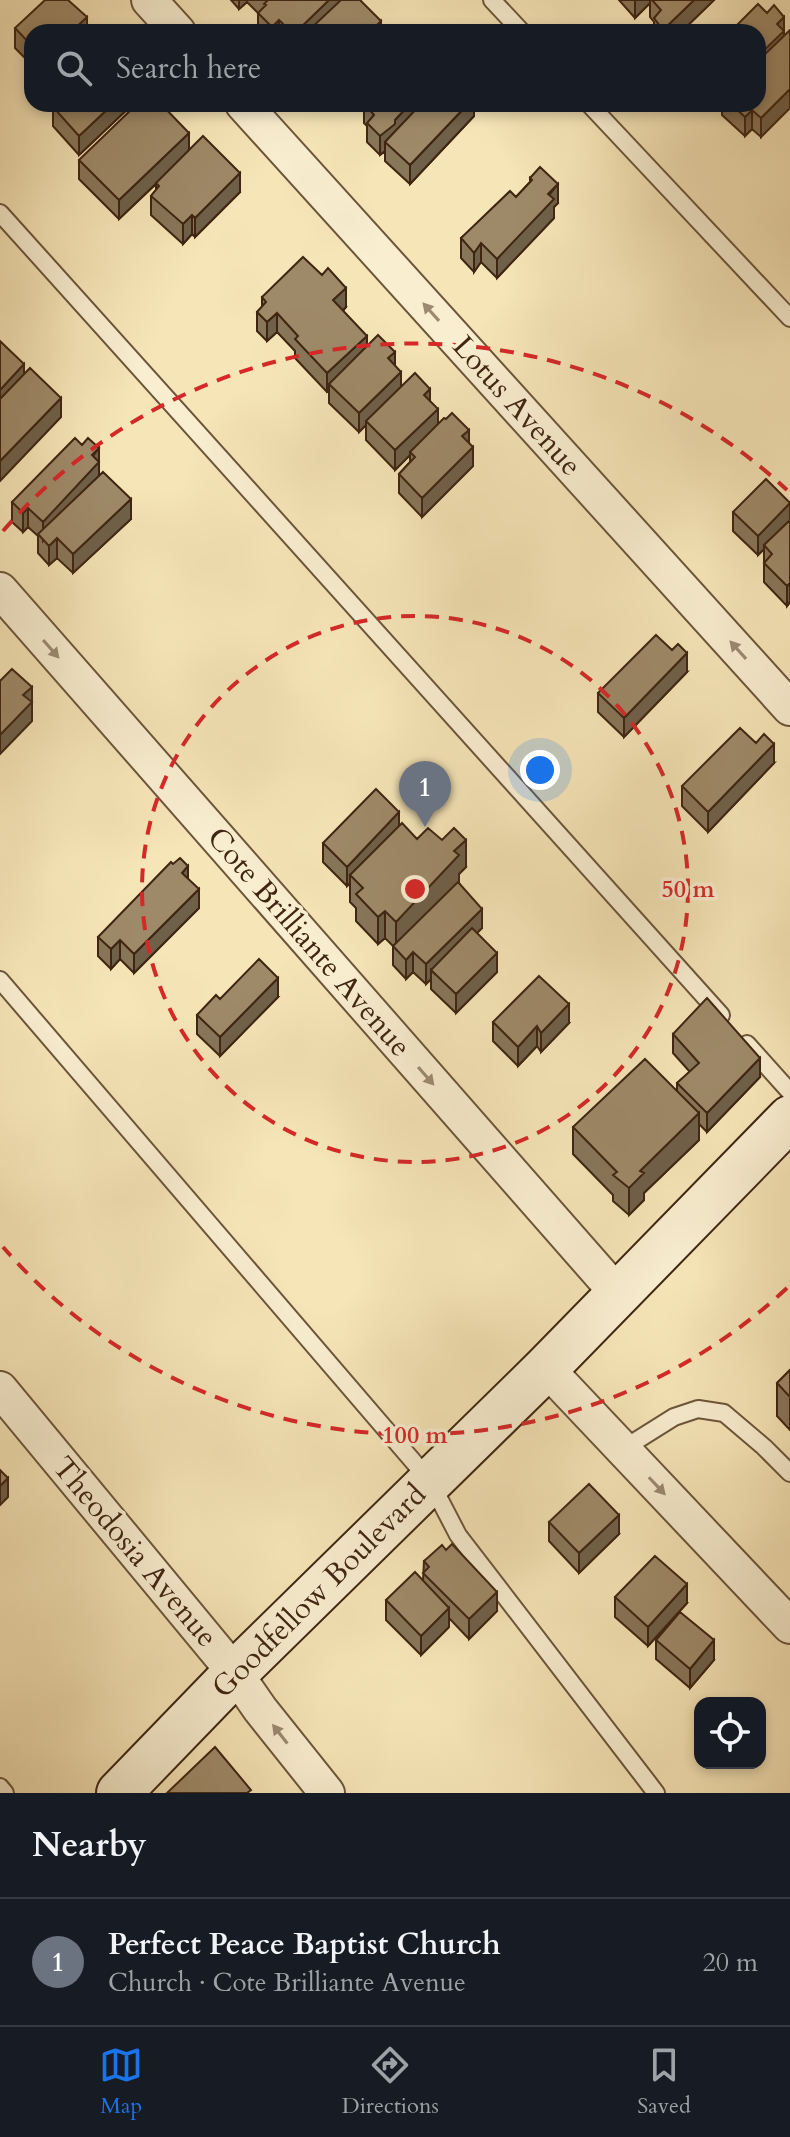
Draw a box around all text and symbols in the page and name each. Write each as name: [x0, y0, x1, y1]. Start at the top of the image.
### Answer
search box: [24, 24, 766, 112]
icon: search: [52, 46, 96, 90]
text: Search here: [116, 48, 261, 89]
one-way arrow: [423, 303, 441, 322]
street label: Lotus Avenue: [443, 327, 591, 485]
one-way arrow: [42, 639, 60, 658]
one-way arrow: [729, 640, 747, 659]
your location: [520, 750, 560, 790]
pin: 1: [399, 761, 451, 827]
street label: Cote Brilliante Avenue: [198, 818, 420, 1066]
text: 50 m: [661, 873, 715, 906]
centre of rings: [401, 875, 429, 903]
one-way arrow: [417, 1066, 435, 1085]
text: 100 m: [382, 1419, 449, 1452]
street label: Theodosia Avenue: [43, 1448, 227, 1656]
street label: Goodfellow Boulevard: [203, 1475, 435, 1707]
one-way arrow: [648, 1476, 666, 1495]
map controls: [694, 1697, 766, 1769]
button: locate: [694, 1697, 766, 1769]
one-way arrow: [272, 1724, 289, 1744]
text: Nearby: [32, 1822, 147, 1868]
text: Perfect Peace Baptist Church: [108, 1924, 501, 1965]
text: 1: [51, 1945, 65, 1980]
text: 20 m: [702, 1945, 758, 1980]
text: Church · Cote Brilliante Avenue: [108, 1965, 466, 2000]
tab: Map: [99, 2043, 143, 2121]
tab: Directions: [342, 2043, 439, 2121]
tab: Saved: [637, 2043, 691, 2121]

